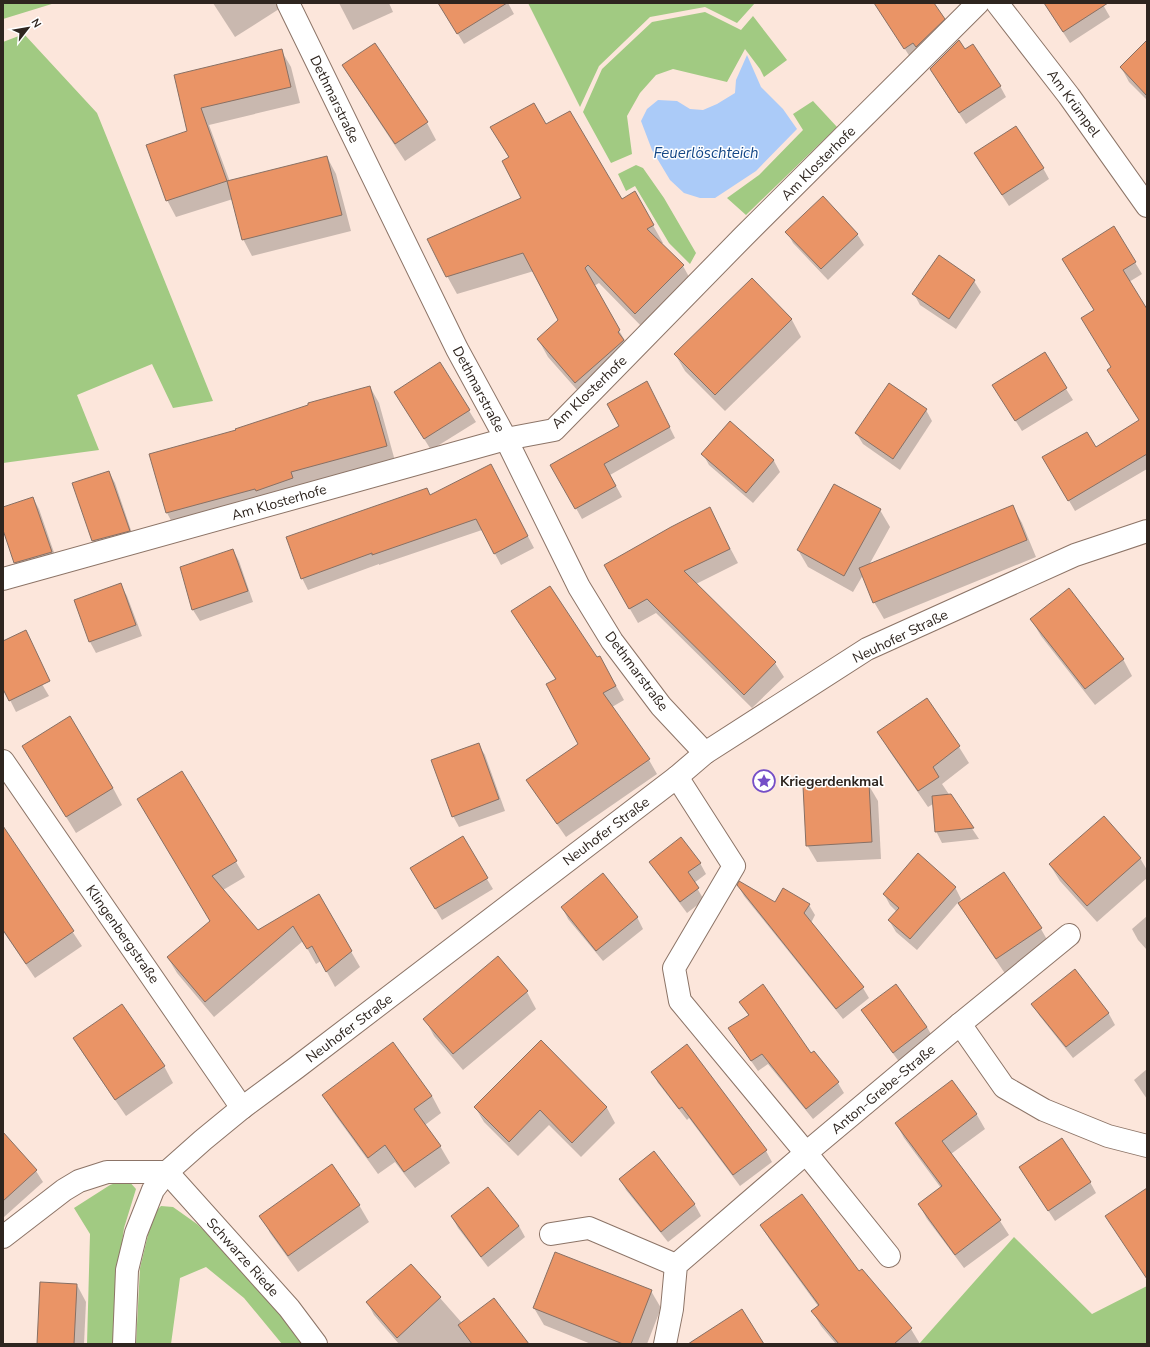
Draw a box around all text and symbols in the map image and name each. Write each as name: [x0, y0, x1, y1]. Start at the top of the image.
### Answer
north arrow: [8, 8, 48, 48]
text: N: [28, 16, 45, 30]
street label: Dethmarstraße: [305, 52, 364, 146]
street label: Am Krümpel: [1043, 66, 1105, 142]
street label: Am Klosterhofe: [777, 122, 860, 205]
water label: Feuerlöschteich: [653, 143, 759, 163]
street label: Dethmarstraße: [448, 343, 509, 436]
street label: Am Klosterhofe: [548, 352, 631, 433]
street label: Am Klosterhofe: [229, 480, 329, 525]
street label: Neuhofer Straße: [849, 605, 951, 668]
street label: Dethmarstraße: [600, 628, 673, 715]
place icon: Kriegerdenkmal: [751, 768, 777, 794]
place label: Kriegerdenkmal: [780, 772, 884, 791]
street label: Neuhofer Straße: [559, 793, 653, 870]
street label: Klingenbergstraße: [81, 881, 164, 987]
street label: Neuhofer Straße: [302, 990, 396, 1067]
street label: Anton-Grebe-Straße: [827, 1040, 939, 1139]
street label: Schwarze Riede: [202, 1214, 283, 1301]

